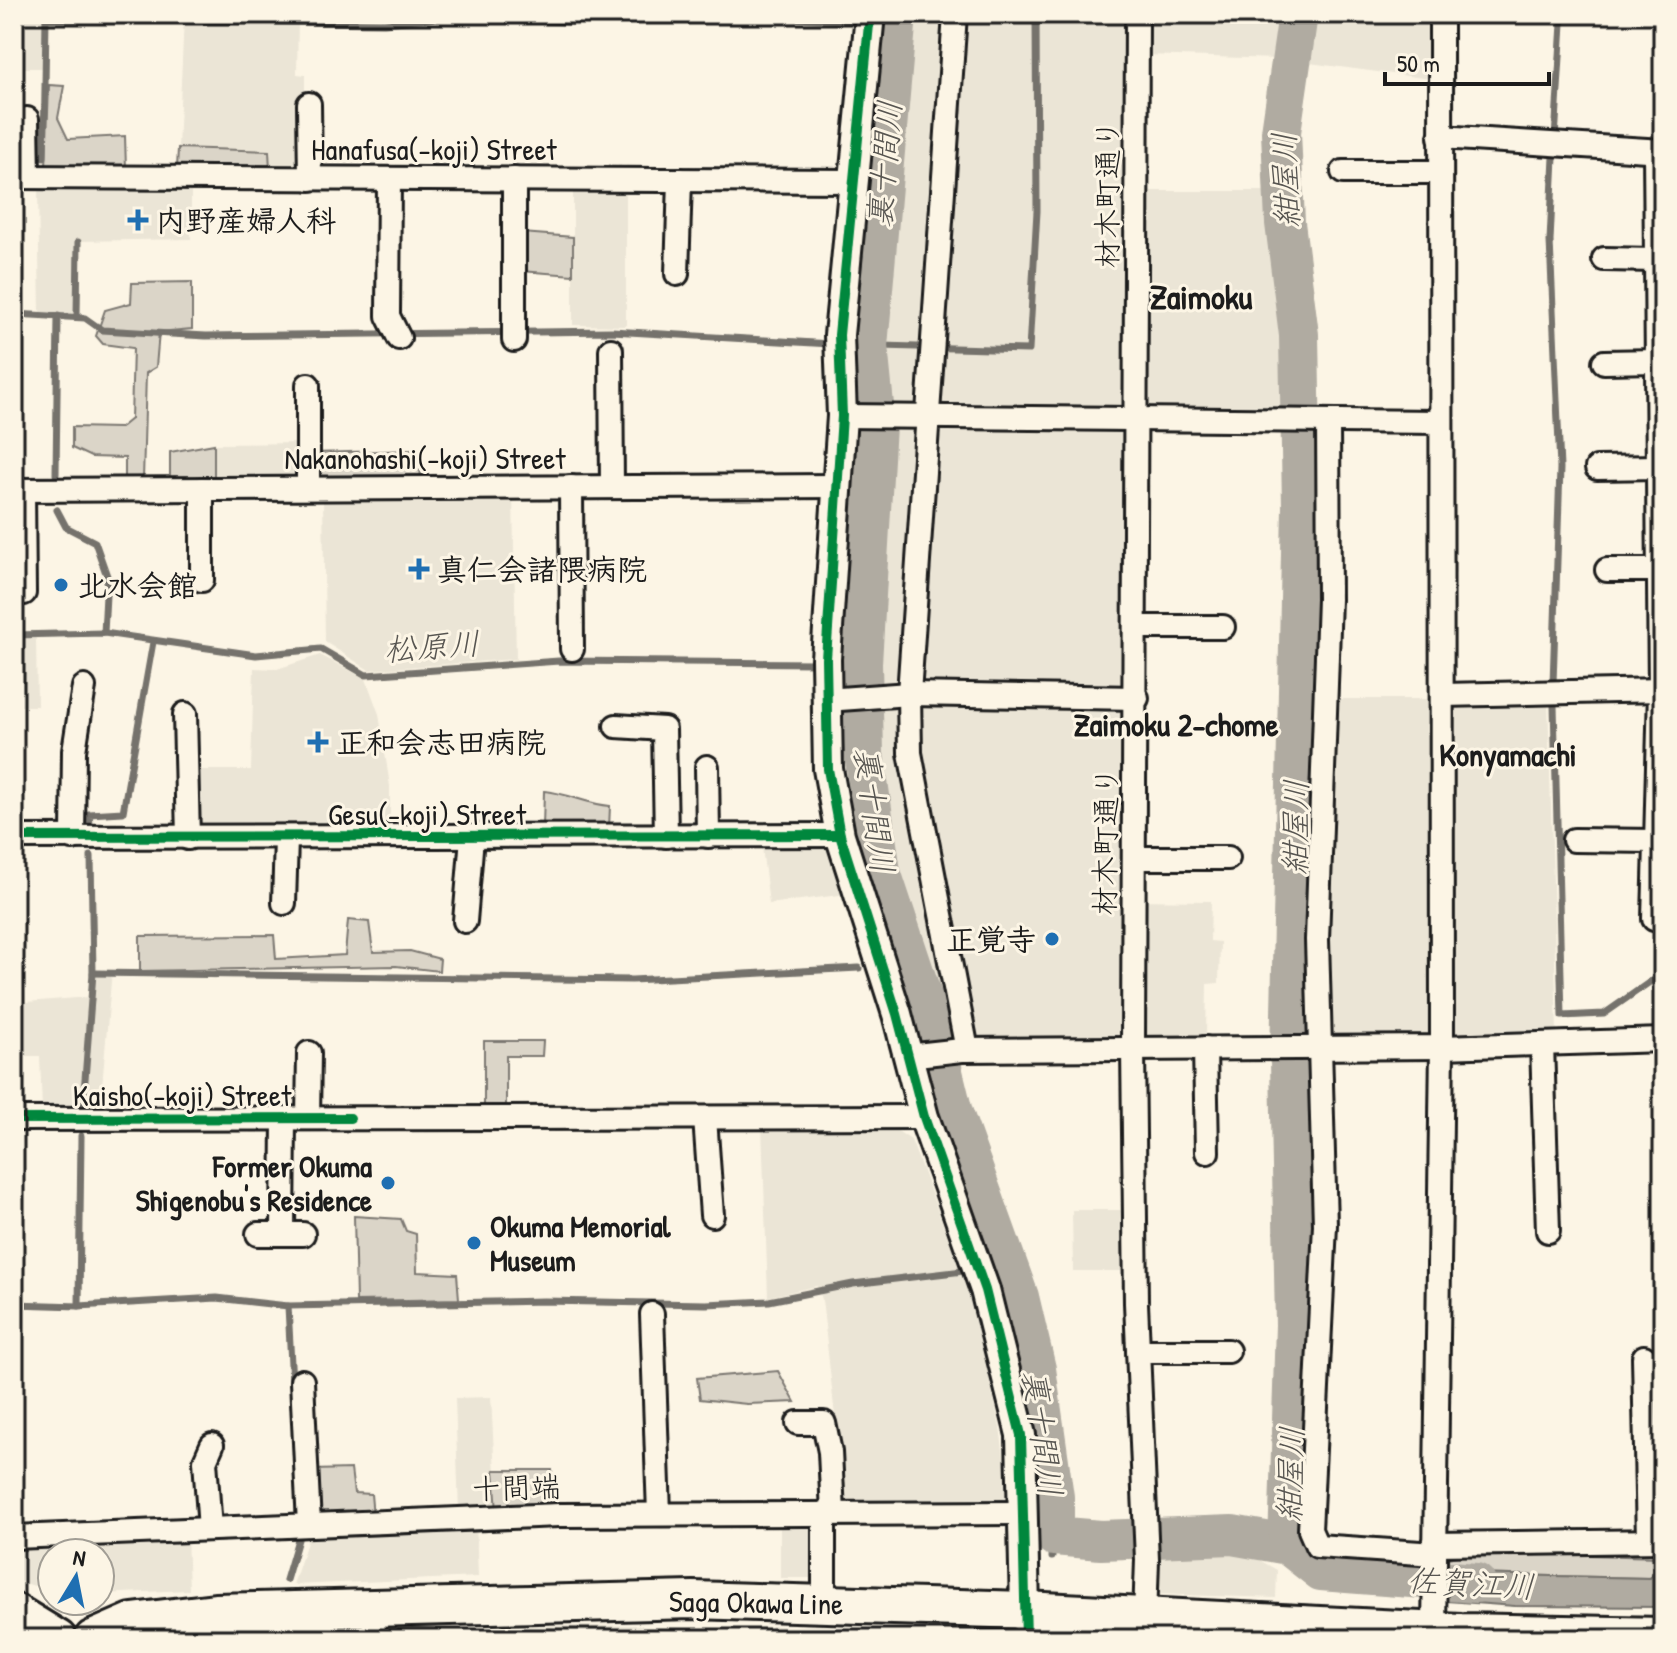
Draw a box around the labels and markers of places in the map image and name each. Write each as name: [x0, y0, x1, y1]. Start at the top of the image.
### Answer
place label: 内野産婦人科: [156, 200, 336, 240]
marker: 内野産婦人科: [127, 209, 149, 231]
place label: 真仁会諸隈病院: [437, 549, 647, 589]
marker: 真仁会諸隈病院: [408, 558, 430, 580]
place label: 北水会館: [77, 565, 197, 605]
marker: 北水会館: [52, 576, 70, 594]
place label: 正和会志田病院: [336, 722, 546, 762]
marker: 正和会志田病院: [307, 731, 329, 753]
place label: 正覚寺: [946, 919, 1036, 959]
marker: 正覚寺: [1043, 930, 1061, 948]
place label: Former Okuma Shigenobu's Residence: [136, 1146, 372, 1221]
marker: Former Okuma Shigenobu's Residence: [379, 1174, 397, 1192]
place label: Okuma Memorial Museum: [490, 1206, 671, 1280]
marker: Okuma Memorial Museum: [465, 1234, 483, 1252]

